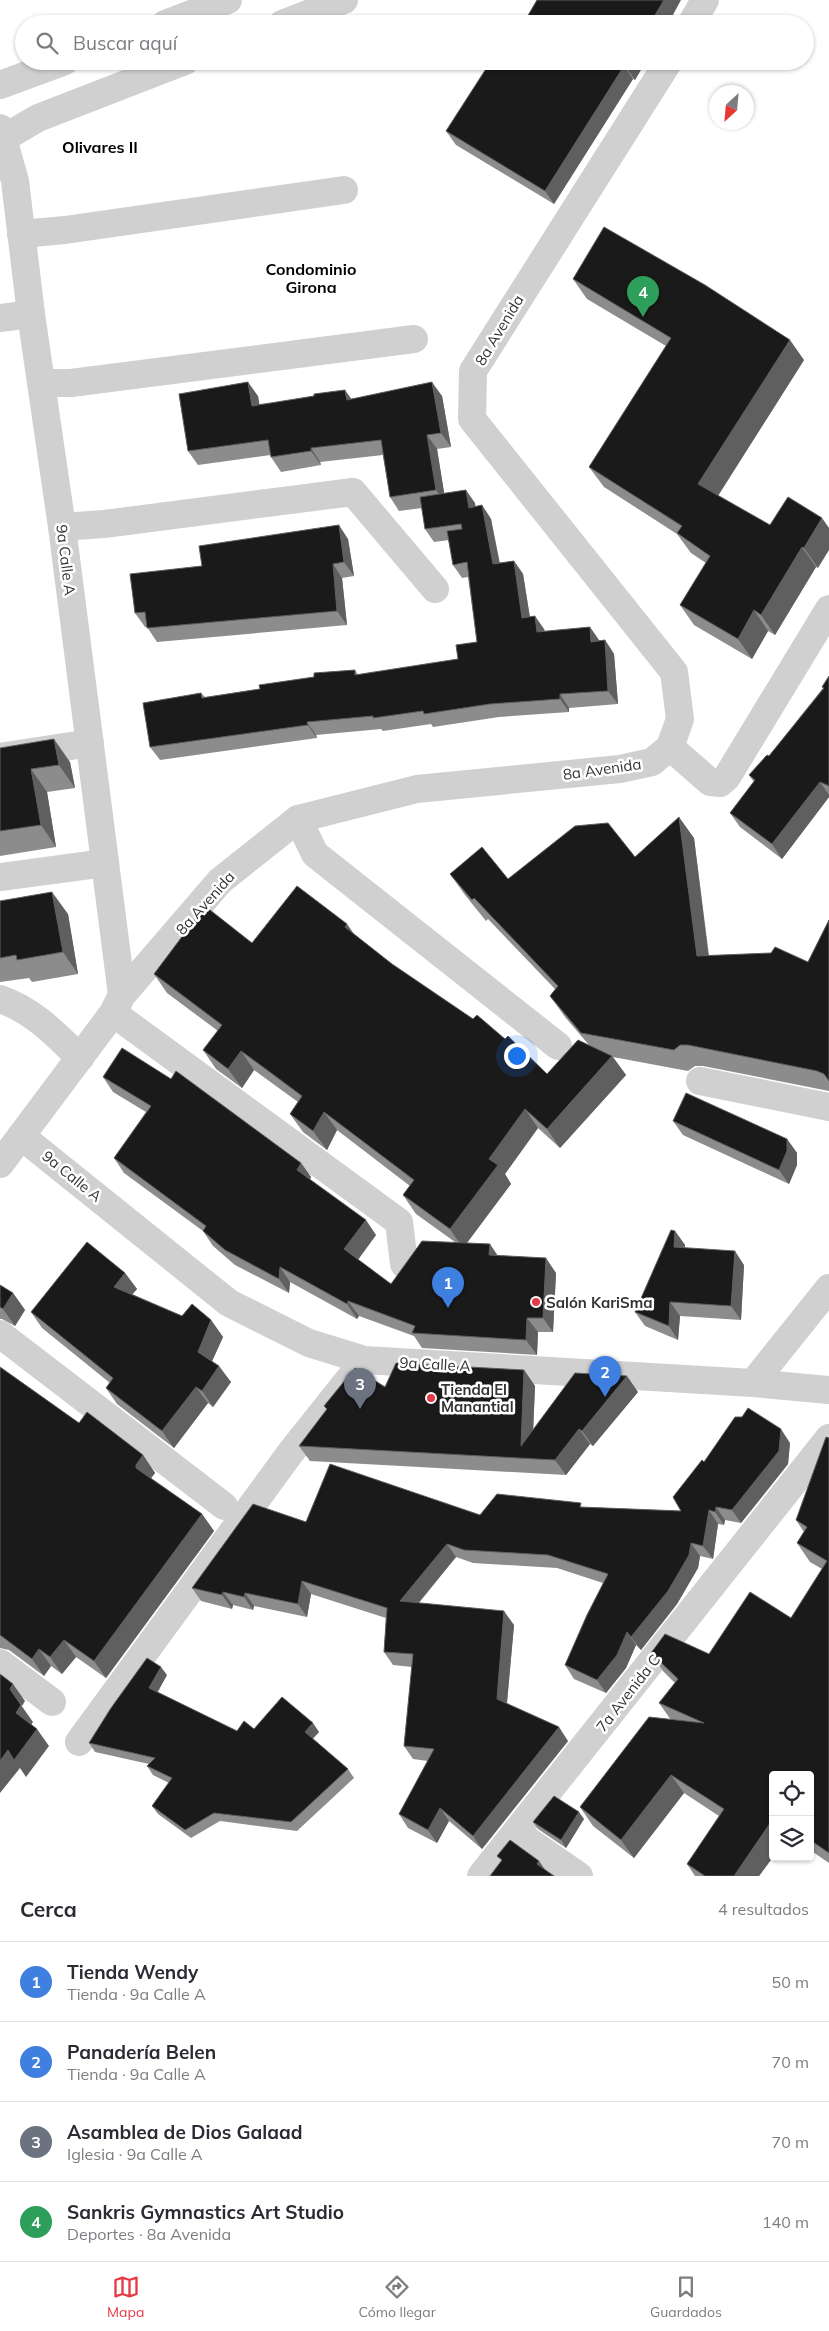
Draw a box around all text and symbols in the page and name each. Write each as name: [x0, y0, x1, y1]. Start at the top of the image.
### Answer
search box: [15, 15, 814, 70]
icon: search: [33, 29, 61, 57]
text: Buscar aquí: [73, 31, 177, 55]
north arrow: [709, 85, 754, 130]
district label: Olivares II: [62, 137, 138, 157]
district label: Condominio Girona: [266, 259, 356, 297]
pin: 4: [627, 276, 659, 317]
street label: 8a Avenida: [471, 291, 527, 369]
street label: 9a Calle A: [52, 524, 80, 596]
street label: 8a Avenida: [562, 754, 642, 784]
street label: 8a Avenida: [172, 867, 238, 939]
your location: [504, 1043, 530, 1069]
street label: 9a Calle A: [38, 1146, 106, 1206]
pin: 1: [432, 1267, 464, 1308]
place label: Salón KariSma: [546, 1293, 653, 1312]
marker: Salón KariSma: [530, 1296, 542, 1308]
street label: 9a Calle A: [399, 1353, 471, 1375]
pin: 2: [589, 1356, 621, 1397]
pin: 3: [344, 1368, 376, 1409]
place label: Tienda El Manantial: [441, 1380, 514, 1416]
marker: Tienda El Manantial: [425, 1392, 437, 1404]
street label: 7a Avenida C: [592, 1650, 664, 1736]
map controls: [769, 1771, 814, 1861]
button: locate: [769, 1771, 814, 1816]
button: layers: [769, 1816, 814, 1861]
text: Cerca: [20, 1896, 77, 1922]
text: 4 resultados: [718, 1899, 809, 1919]
text: Tienda Wendy: [67, 1960, 198, 1984]
text: 1: [31, 1972, 41, 1992]
text: 50 m: [772, 1972, 809, 1992]
text: Tienda · 9a Calle A: [67, 1984, 206, 2004]
text: Panadería Belen: [67, 2040, 216, 2064]
text: 2: [31, 2052, 41, 2072]
text: 70 m: [772, 2052, 809, 2072]
text: Tienda · 9a Calle A: [67, 2064, 206, 2084]
text: Asamblea de Dios Galaad: [67, 2120, 303, 2144]
text: 3: [31, 2132, 41, 2152]
text: 70 m: [772, 2132, 809, 2152]
text: Iglesia · 9a Calle A: [67, 2144, 203, 2164]
text: Sankris Gymnastics Art Studio: [67, 2200, 344, 2224]
text: 4: [31, 2212, 41, 2232]
text: 140 m: [762, 2212, 809, 2232]
text: Deportes · 8a Avenida: [67, 2224, 231, 2244]
tab: Mapa: [107, 2273, 144, 2321]
tab: Cómo llegar: [359, 2273, 436, 2321]
tab: Guardados: [650, 2273, 722, 2321]

